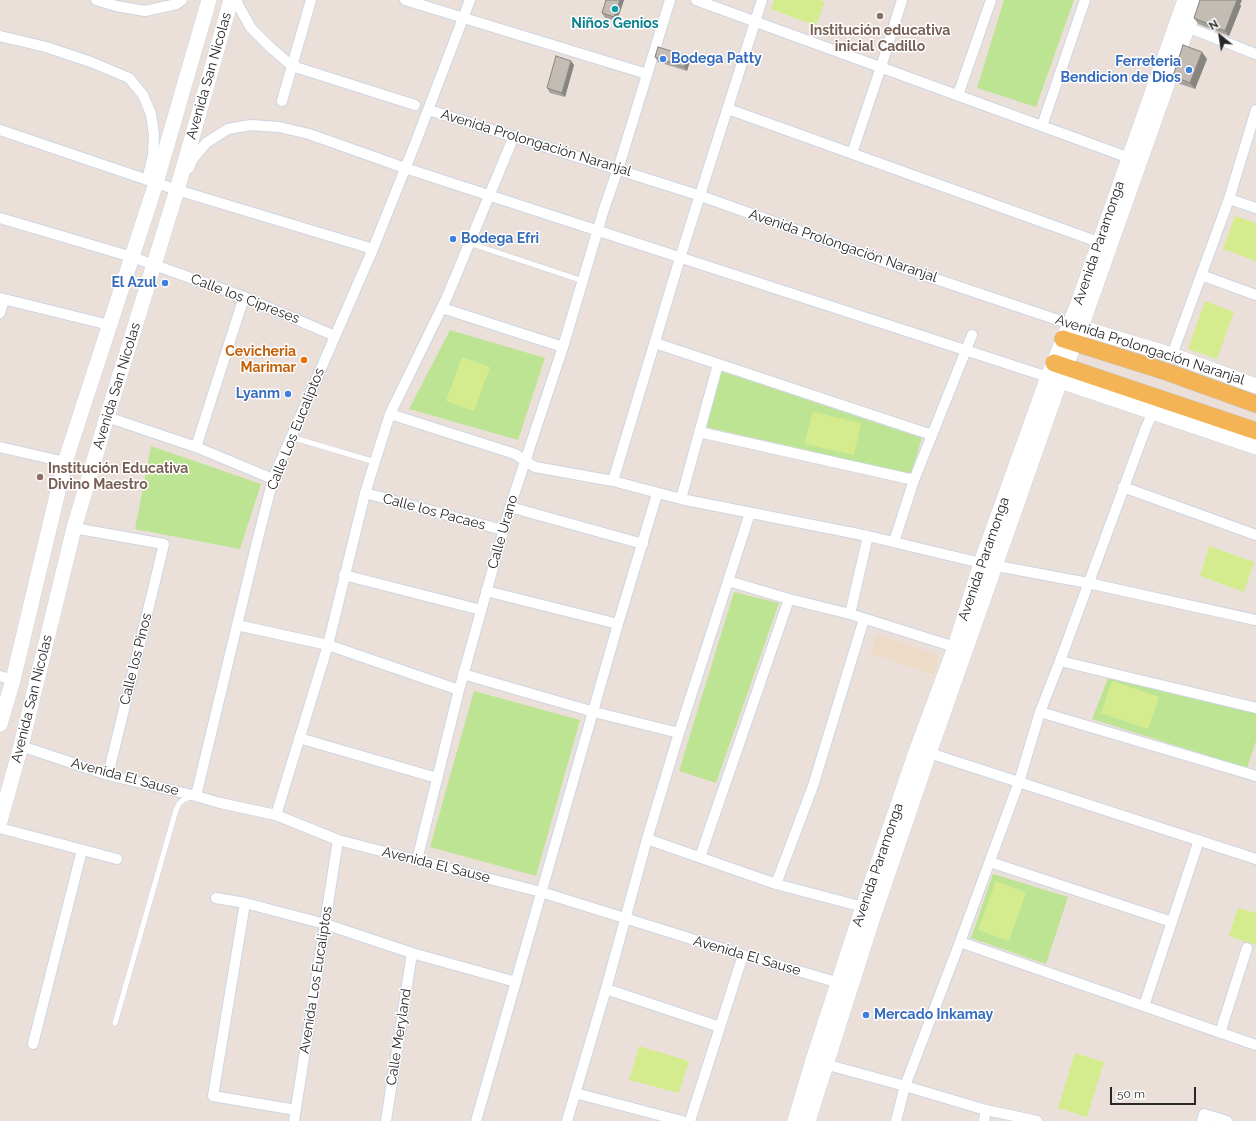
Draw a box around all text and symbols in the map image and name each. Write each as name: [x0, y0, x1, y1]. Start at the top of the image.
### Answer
marker: Niños Genios: [610, 4, 620, 14]
street label: Avenida San Nicolas: [183, 11, 235, 141]
marker: Institución educativa inicial Cadillo: [875, 11, 885, 21]
place label: Niños Genios: [571, 16, 659, 32]
north arrow: [1200, 16, 1240, 56]
text: N: [1207, 17, 1221, 33]
place label: Institución educativa inicial Cadillo: [810, 23, 950, 56]
place label: Bodega Patty: [671, 51, 762, 67]
marker: Bodega Patty: [658, 54, 668, 64]
place label: Ferreteria Bendicion de Dios: [1061, 54, 1181, 86]
marker: Ferreteria Bendicion de Dios: [1184, 65, 1194, 75]
street label: Avenida Prolongación Naranjal: [439, 106, 633, 180]
street label: Avenida Paramonga: [1070, 179, 1128, 307]
street label: Avenida Prolongación Naranjal: [747, 206, 939, 286]
place label: Bodega Efri: [461, 231, 539, 247]
marker: Bodega Efri: [448, 234, 458, 244]
street label: Calle los Cipreses: [188, 271, 302, 327]
place label: El Azul: [111, 275, 157, 291]
marker: El Azul: [160, 278, 170, 288]
street label: Avenida Prolongación Naranjal: [1053, 311, 1247, 389]
street label: Avenida San Nicolas: [90, 321, 144, 451]
place label: Cevicheria Marimar: [225, 344, 296, 376]
marker: Cevicheria Marimar: [299, 355, 309, 365]
street label: Calle Los Eucaliptos: [264, 365, 328, 493]
place label: Lyanm: [236, 386, 280, 402]
marker: Lyanm: [283, 389, 293, 399]
place label: Institución Educativa Divino Maestro: [48, 461, 188, 494]
marker: Institución Educativa Divino Maestro: [35, 472, 45, 482]
street label: Calle los Pacaes: [381, 490, 487, 534]
street label: Calle Urano: [484, 493, 522, 571]
street label: Avenida Paramonga: [955, 495, 1013, 623]
street label: Calle los Pinos: [116, 611, 156, 707]
street label: Avenida San Nicolas: [8, 633, 56, 765]
street label: Avenida El Sause: [69, 755, 181, 799]
street label: Avenida Paramonga: [849, 801, 907, 929]
street label: Avenida El Sause: [380, 843, 492, 887]
street label: Avenida Los Eucaliptos: [296, 905, 336, 1055]
street label: Avenida El Sause: [691, 933, 803, 979]
street label: Calle Meryland: [383, 987, 415, 1087]
place label: Mercado Inkamay: [874, 1007, 993, 1023]
marker: Mercado Inkamay: [861, 1010, 871, 1020]
scale bar: [1112, 1079, 1198, 1105]
text: 50 m: [1117, 1087, 1145, 1101]

